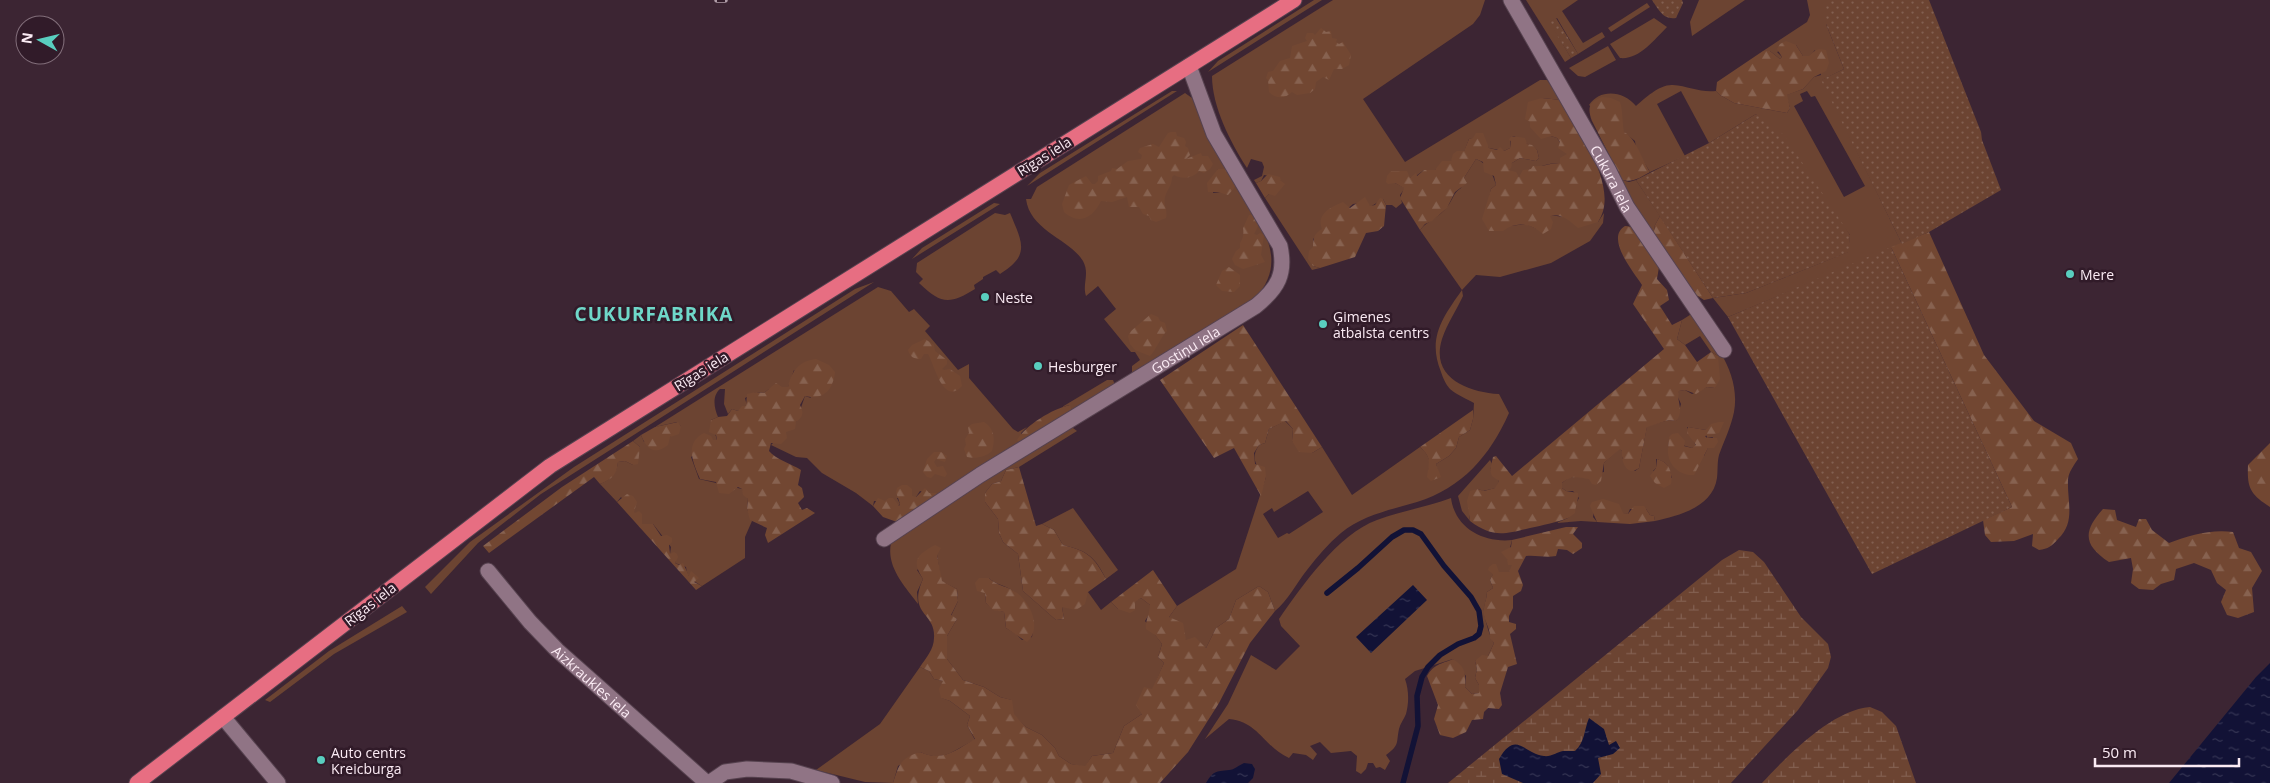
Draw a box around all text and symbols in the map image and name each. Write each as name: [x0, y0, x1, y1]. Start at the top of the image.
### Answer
north arrow: [15, 15, 65, 65]
text: N: [16, 31, 37, 45]
street label: Rīgas iela: [1013, 132, 1075, 180]
street label: Cukura iela: [1586, 141, 1637, 216]
place label: Mere: [2080, 265, 2114, 284]
marker: Mere: [2064, 268, 2076, 280]
place label: Neste: [995, 288, 1033, 307]
marker: Neste: [979, 291, 991, 303]
district label: CUKURFABRIKA: [575, 301, 733, 327]
place label: Ģimenes atbalsta centrs: [1333, 307, 1430, 342]
marker: Ģimenes atbalsta centrs: [1317, 318, 1329, 330]
street label: Gostiņu iela: [1147, 321, 1223, 378]
street label: Rīgas iela: [670, 347, 732, 395]
place label: Hesburger: [1048, 357, 1117, 376]
marker: Hesburger: [1032, 360, 1044, 372]
street label: Rīgas iela: [340, 578, 400, 630]
street label: Aizkraukles iela: [548, 641, 636, 722]
scale bar: [2095, 736, 2239, 768]
text: 50 m: [2102, 742, 2137, 762]
place label: Auto centrs Kreicburga: [331, 743, 406, 778]
marker: Auto centrs Kreicburga: [315, 754, 327, 766]

